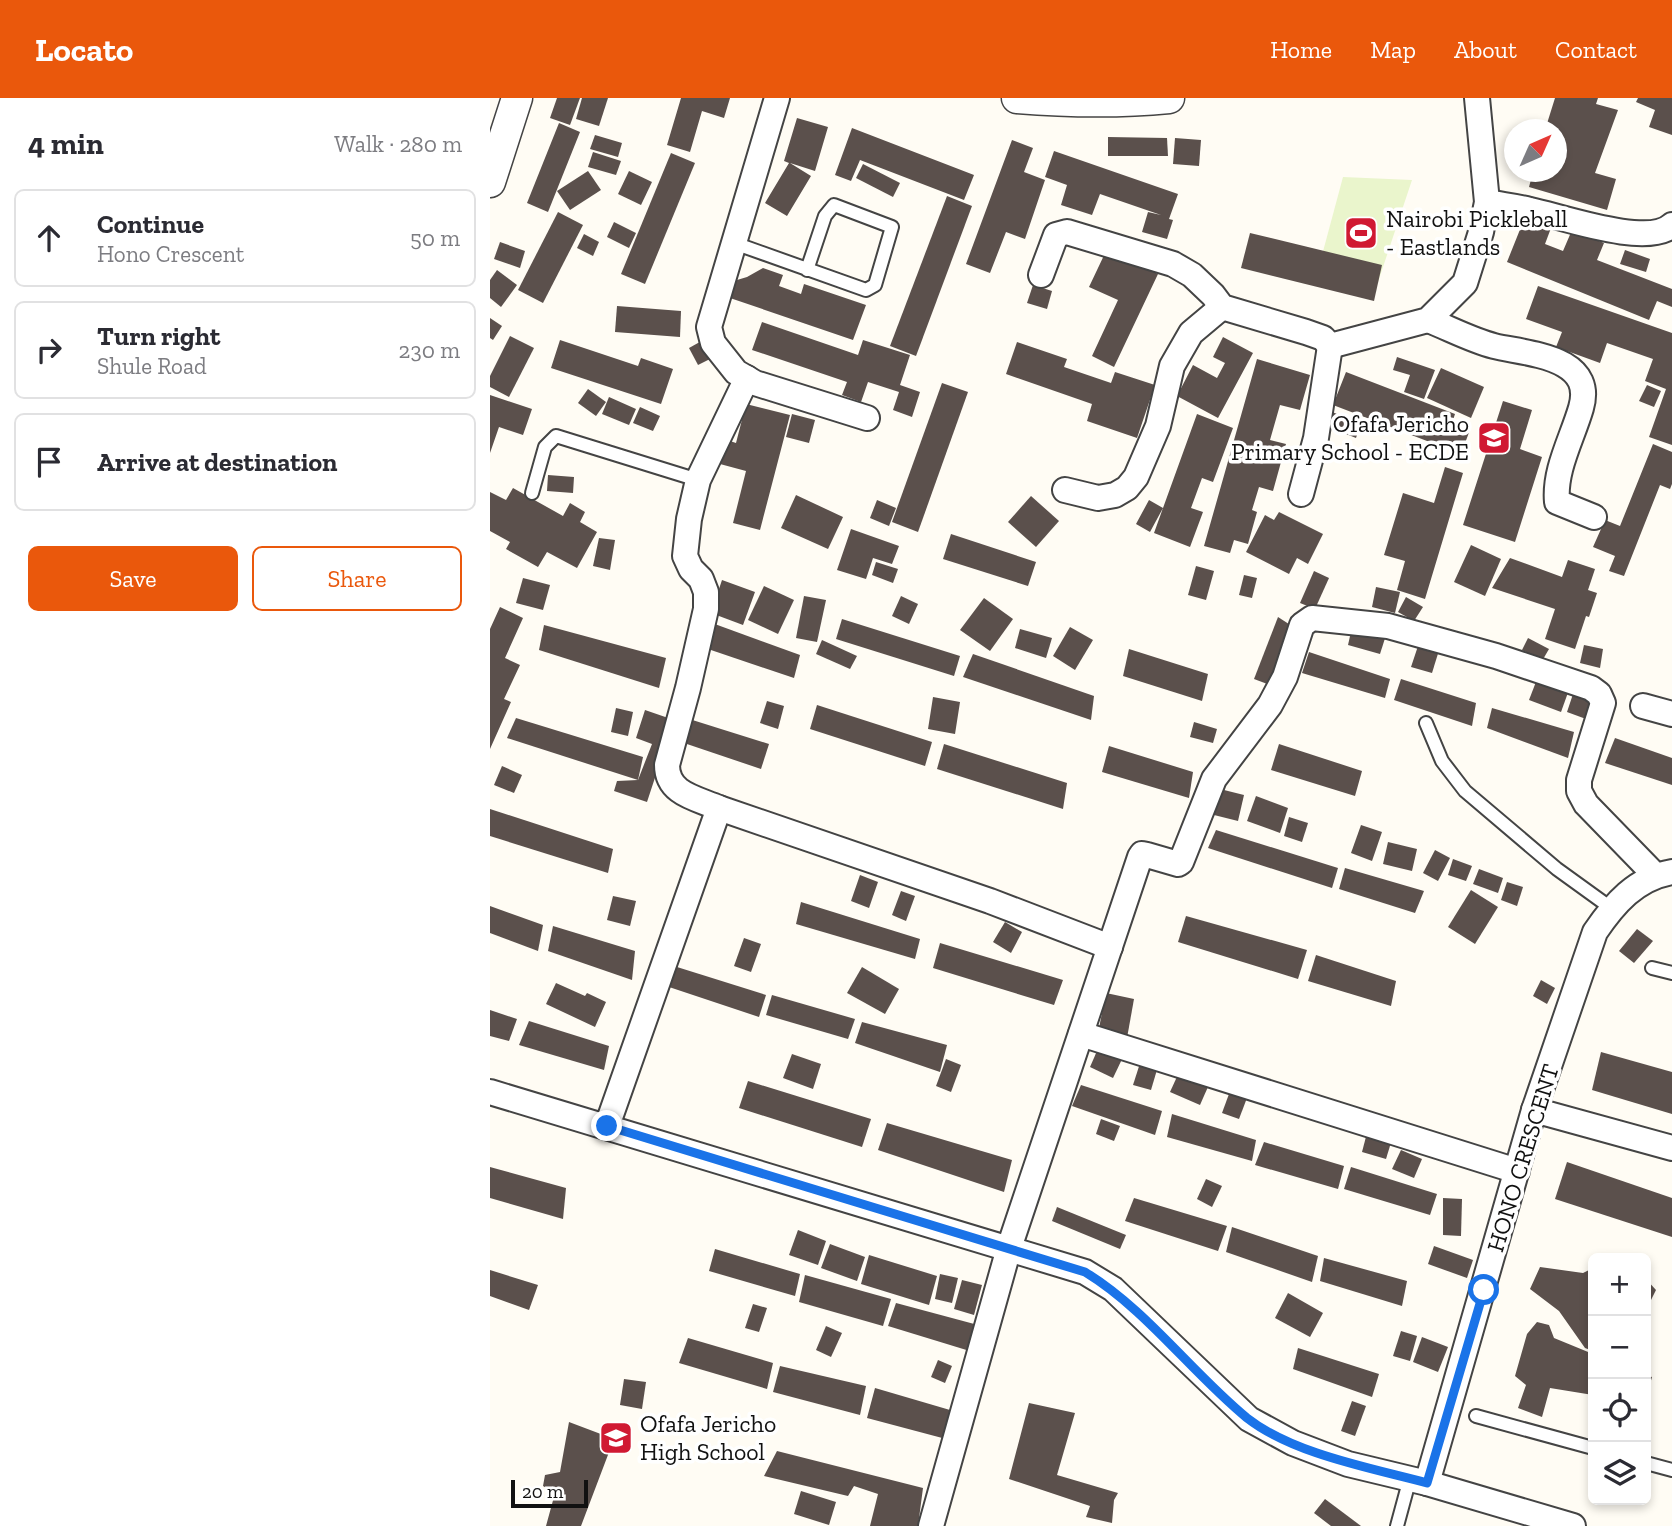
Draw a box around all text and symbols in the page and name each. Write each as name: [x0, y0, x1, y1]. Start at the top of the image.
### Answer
text: Locato: [35, 30, 133, 69]
text: Home: [1270, 35, 1332, 64]
text: Map: [1370, 35, 1416, 64]
text: About: [1454, 35, 1517, 64]
text: Contact: [1555, 35, 1637, 64]
north arrow: [1504, 119, 1567, 182]
text: 4 min: [28, 126, 104, 162]
text: Walk · 280 m: [334, 130, 462, 158]
place label: Nairobi Pickleball - Eastlands: [1386, 204, 1568, 261]
text: Continue: [97, 208, 204, 240]
sports icon: Nairobi Pickleball - Eastlands: [1342, 214, 1380, 252]
icon: ahead: [30, 219, 68, 257]
text: 50 m: [410, 224, 460, 252]
text: Hono Crescent: [97, 240, 244, 268]
text: Turn right: [97, 320, 220, 352]
icon: right: [30, 331, 68, 369]
text: 230 m: [399, 336, 460, 364]
text: Shule Road: [97, 352, 207, 380]
place label: Ofafa Jericho Primary School - ECDE: [1231, 409, 1469, 466]
school or university icon: Ofafa Jericho Primary School - ECDE: [1475, 419, 1513, 457]
icon: arrive: [30, 443, 68, 481]
text: Arrive at destination: [97, 446, 337, 478]
button: Save: [28, 546, 238, 611]
button: Share: [252, 546, 462, 611]
street label: HONO CRESCENT: [1480, 1060, 1565, 1255]
route end: [591, 1110, 622, 1141]
map controls: [1588, 1253, 1651, 1505]
button: +: [1588, 1253, 1651, 1316]
route start: [1468, 1274, 1499, 1305]
button: −: [1588, 1316, 1651, 1379]
button: locate: [1588, 1379, 1651, 1442]
place label: Ofafa Jericho High School: [640, 1409, 776, 1466]
school or university icon: Ofafa Jericho High School: [597, 1419, 635, 1457]
button: layers: [1588, 1442, 1651, 1505]
scale bar: [511, 1477, 588, 1509]
text: 20 m: [522, 1480, 563, 1503]

